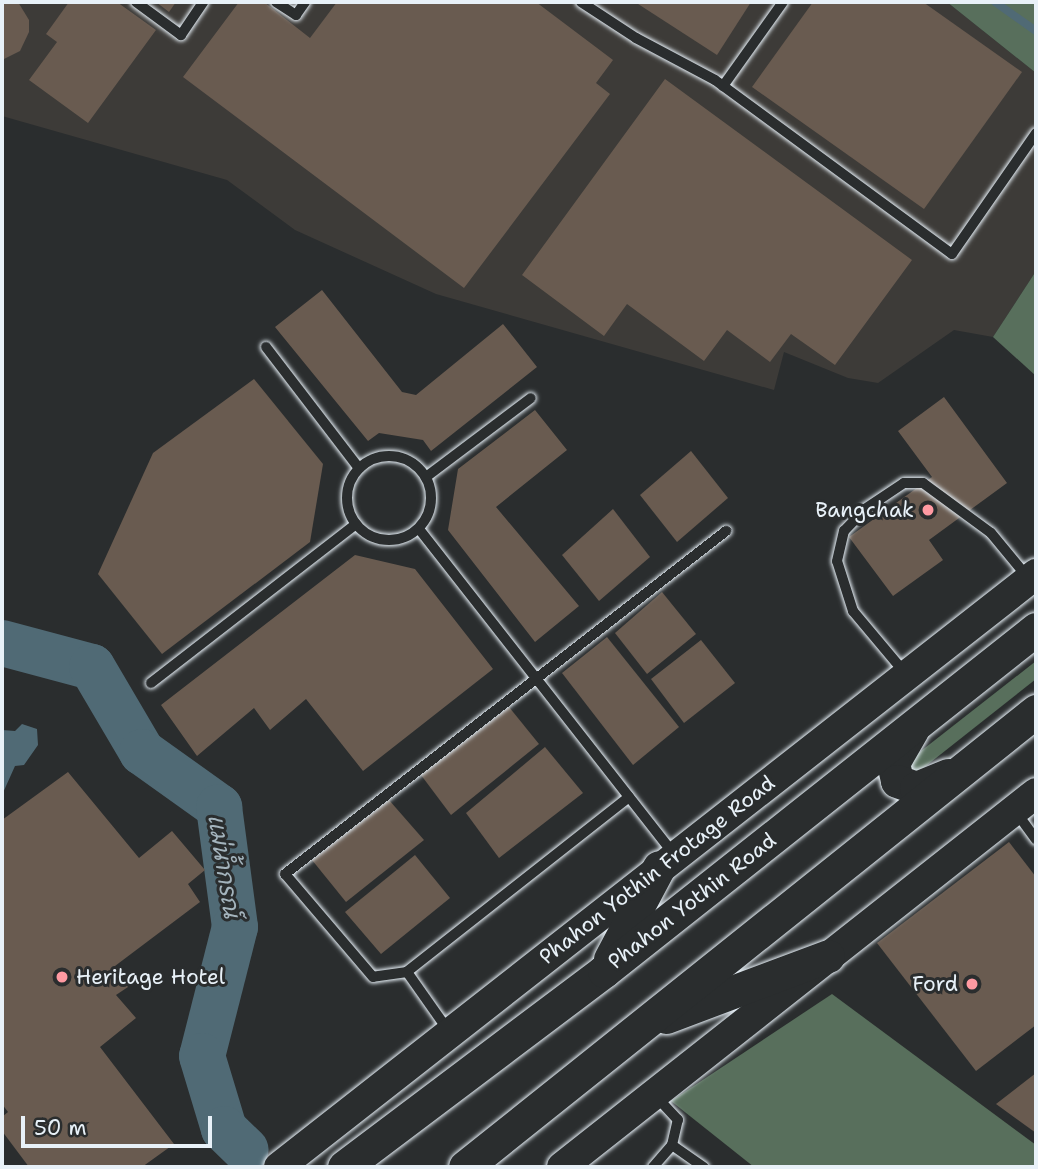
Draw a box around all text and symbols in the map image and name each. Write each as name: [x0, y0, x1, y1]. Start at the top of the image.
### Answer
place label: Bangchak: [815, 497, 914, 523]
marker: Bangchak: [920, 502, 936, 518]
street label: Phahon Yothin Frotage Road: [534, 770, 780, 970]
water label: แม่น้ำกรณ์: [202, 812, 246, 920]
street label: Phahon Yothin Road: [603, 828, 781, 974]
place label: Heritage Hotel: [76, 964, 225, 990]
marker: Heritage Hotel: [54, 969, 70, 985]
place label: Ford: [912, 971, 958, 997]
marker: Ford: [964, 976, 980, 992]
scale bar: [24, 1102, 215, 1146]
text: 50 m: [34, 1114, 87, 1142]

